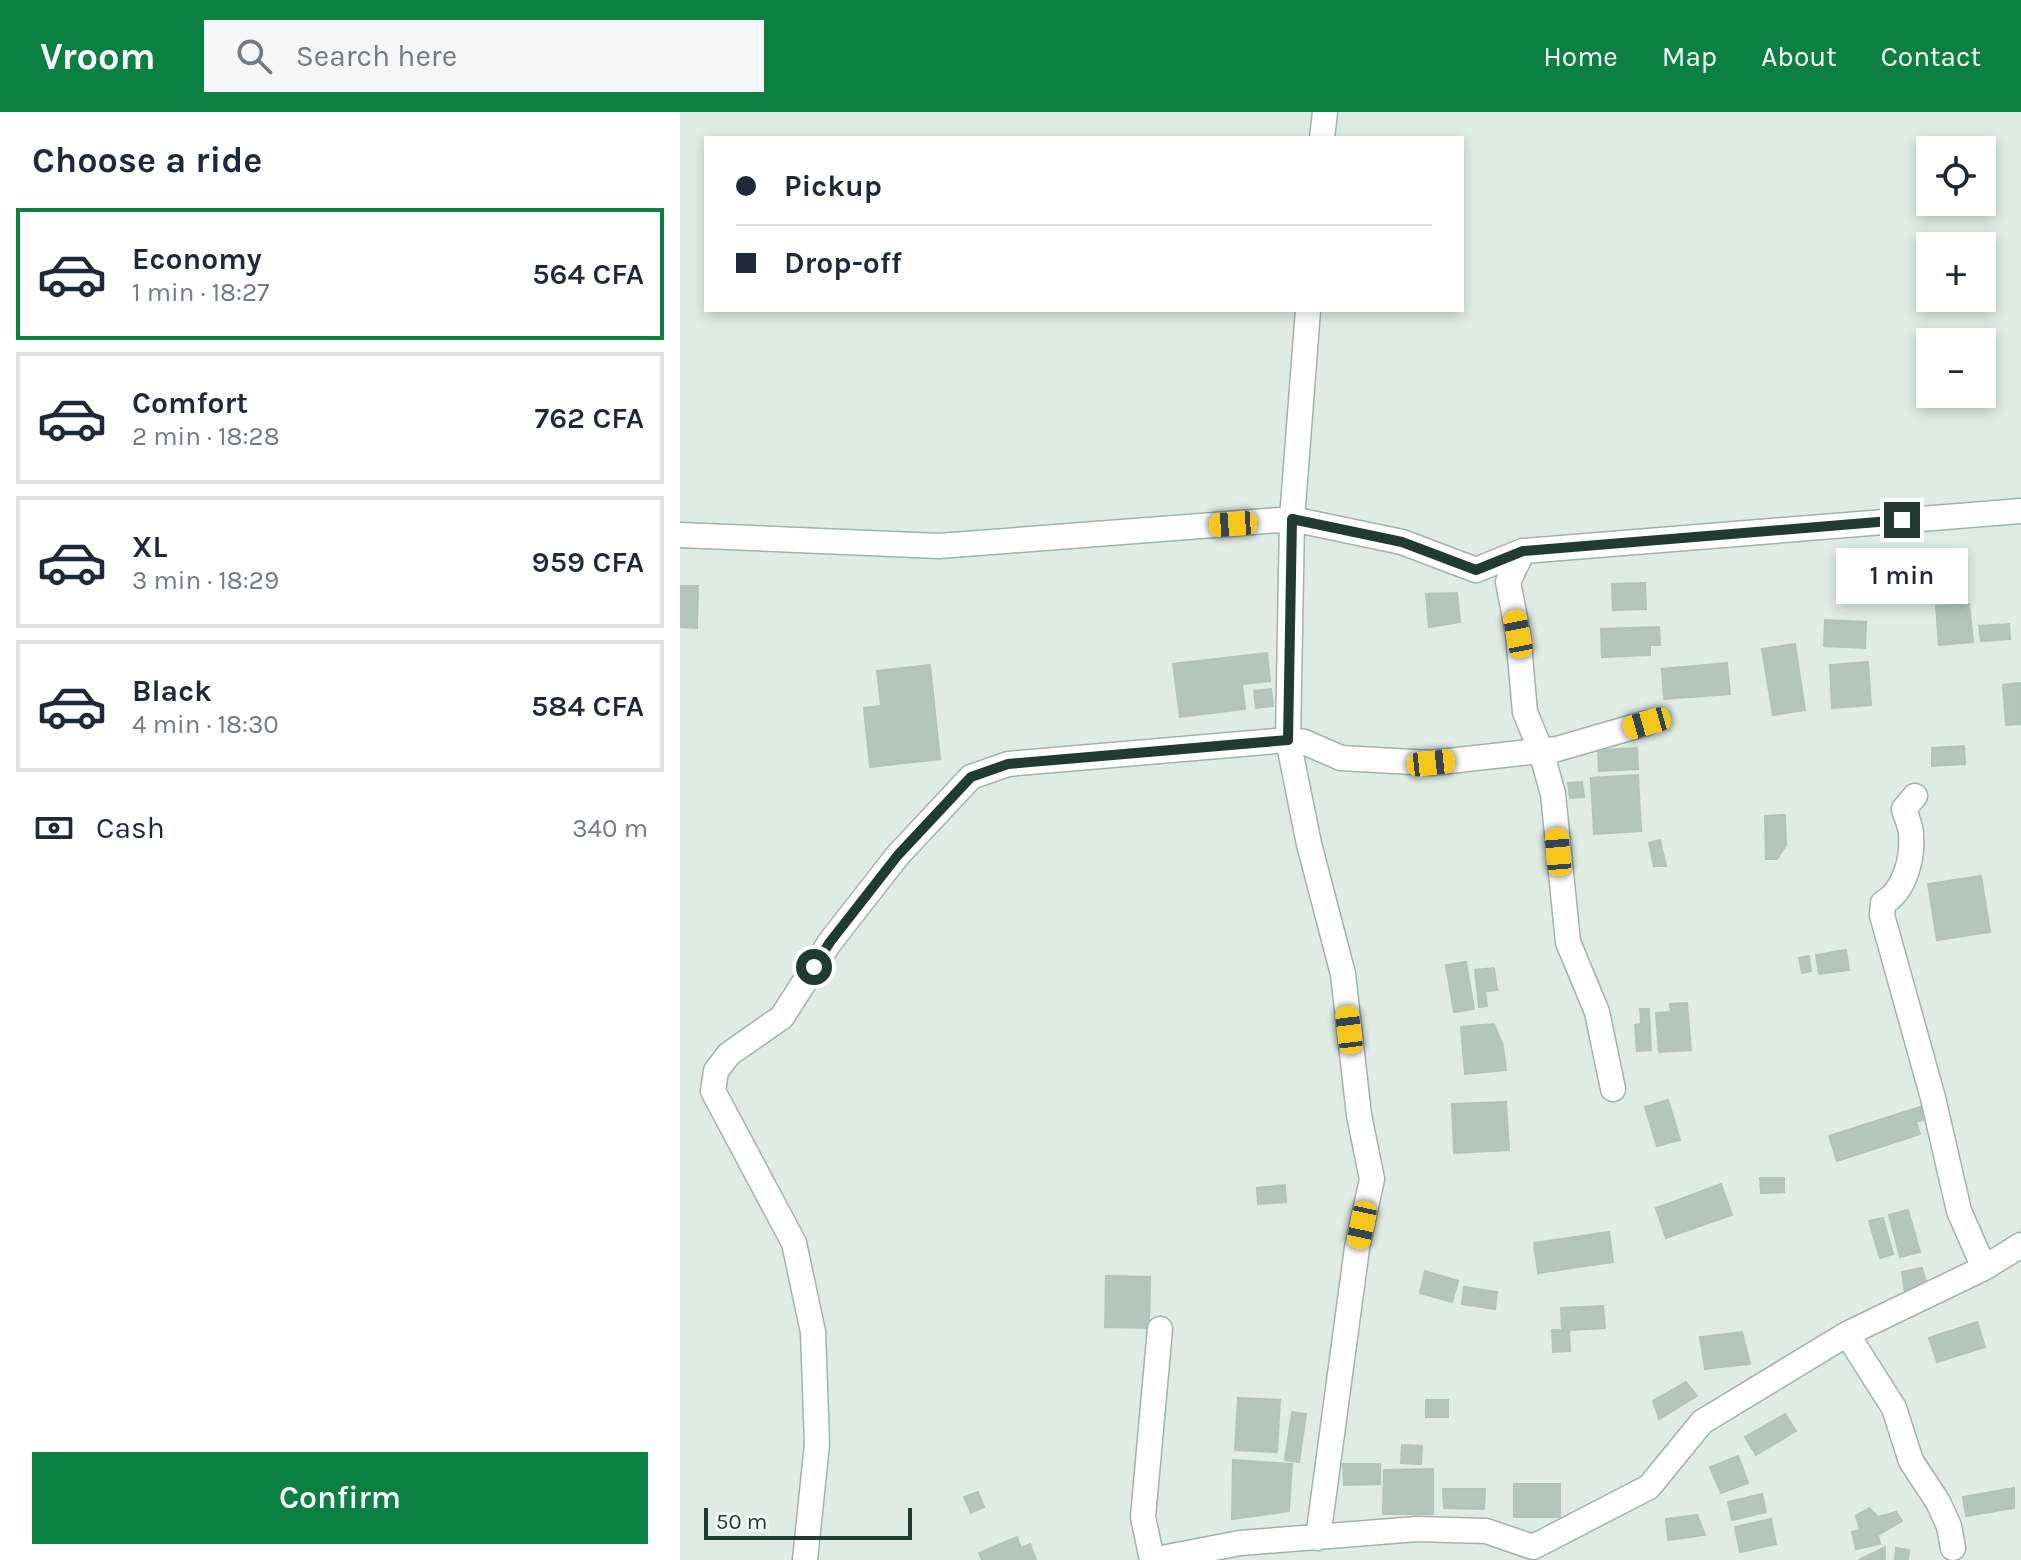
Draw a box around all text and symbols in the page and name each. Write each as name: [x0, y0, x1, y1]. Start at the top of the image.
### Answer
search box: [204, 20, 764, 92]
text: Vroom: [40, 34, 156, 79]
icon: search: [232, 34, 276, 78]
text: Search here: [296, 38, 457, 74]
text: Home: [1543, 40, 1618, 73]
text: Map: [1662, 40, 1717, 73]
text: About: [1761, 40, 1837, 73]
text: Contact: [1881, 40, 1981, 73]
map controls: [1916, 136, 1996, 408]
button: locate: [1916, 136, 1996, 216]
text: Choose a ride: [32, 139, 262, 181]
text: Pickup: [784, 168, 882, 204]
button: +: [1916, 232, 1996, 312]
icon: car: [36, 238, 108, 310]
text: Economy: [132, 241, 262, 277]
text: Drop-off: [784, 245, 902, 281]
text: 564 CFA: [532, 256, 644, 292]
text: 1 min · 18:27: [132, 277, 269, 308]
button: −: [1916, 328, 1996, 408]
icon: car: [36, 382, 108, 454]
text: Comfort: [132, 385, 248, 421]
text: 762 CFA: [534, 400, 644, 436]
text: 2 min · 18:28: [132, 421, 280, 452]
route end: [1884, 502, 1920, 538]
car: [1208, 510, 1258, 538]
icon: car: [36, 526, 108, 598]
text: XL: [132, 529, 167, 565]
text: 959 CFA: [532, 544, 644, 580]
callout: 1 min: [1836, 548, 1968, 604]
text: 1 min: [1870, 560, 1934, 591]
text: 3 min · 18:29: [132, 565, 279, 596]
car: [1502, 608, 1534, 660]
icon: car: [36, 670, 108, 742]
text: Black: [132, 673, 212, 709]
text: 584 CFA: [531, 688, 644, 724]
car: [1621, 705, 1673, 741]
text: 4 min · 18:30: [132, 709, 279, 740]
car: [1406, 749, 1456, 777]
icon: cash: [32, 806, 76, 850]
text: Cash: [96, 810, 165, 846]
text: 340 m: [572, 813, 648, 844]
car: [1544, 827, 1572, 877]
route start: [796, 949, 832, 985]
car: [1334, 1005, 1364, 1055]
car: [1345, 1199, 1379, 1251]
button: Confirm: [32, 1452, 648, 1544]
scale bar: [704, 1504, 912, 1540]
text: 50 m: [716, 1509, 767, 1535]

